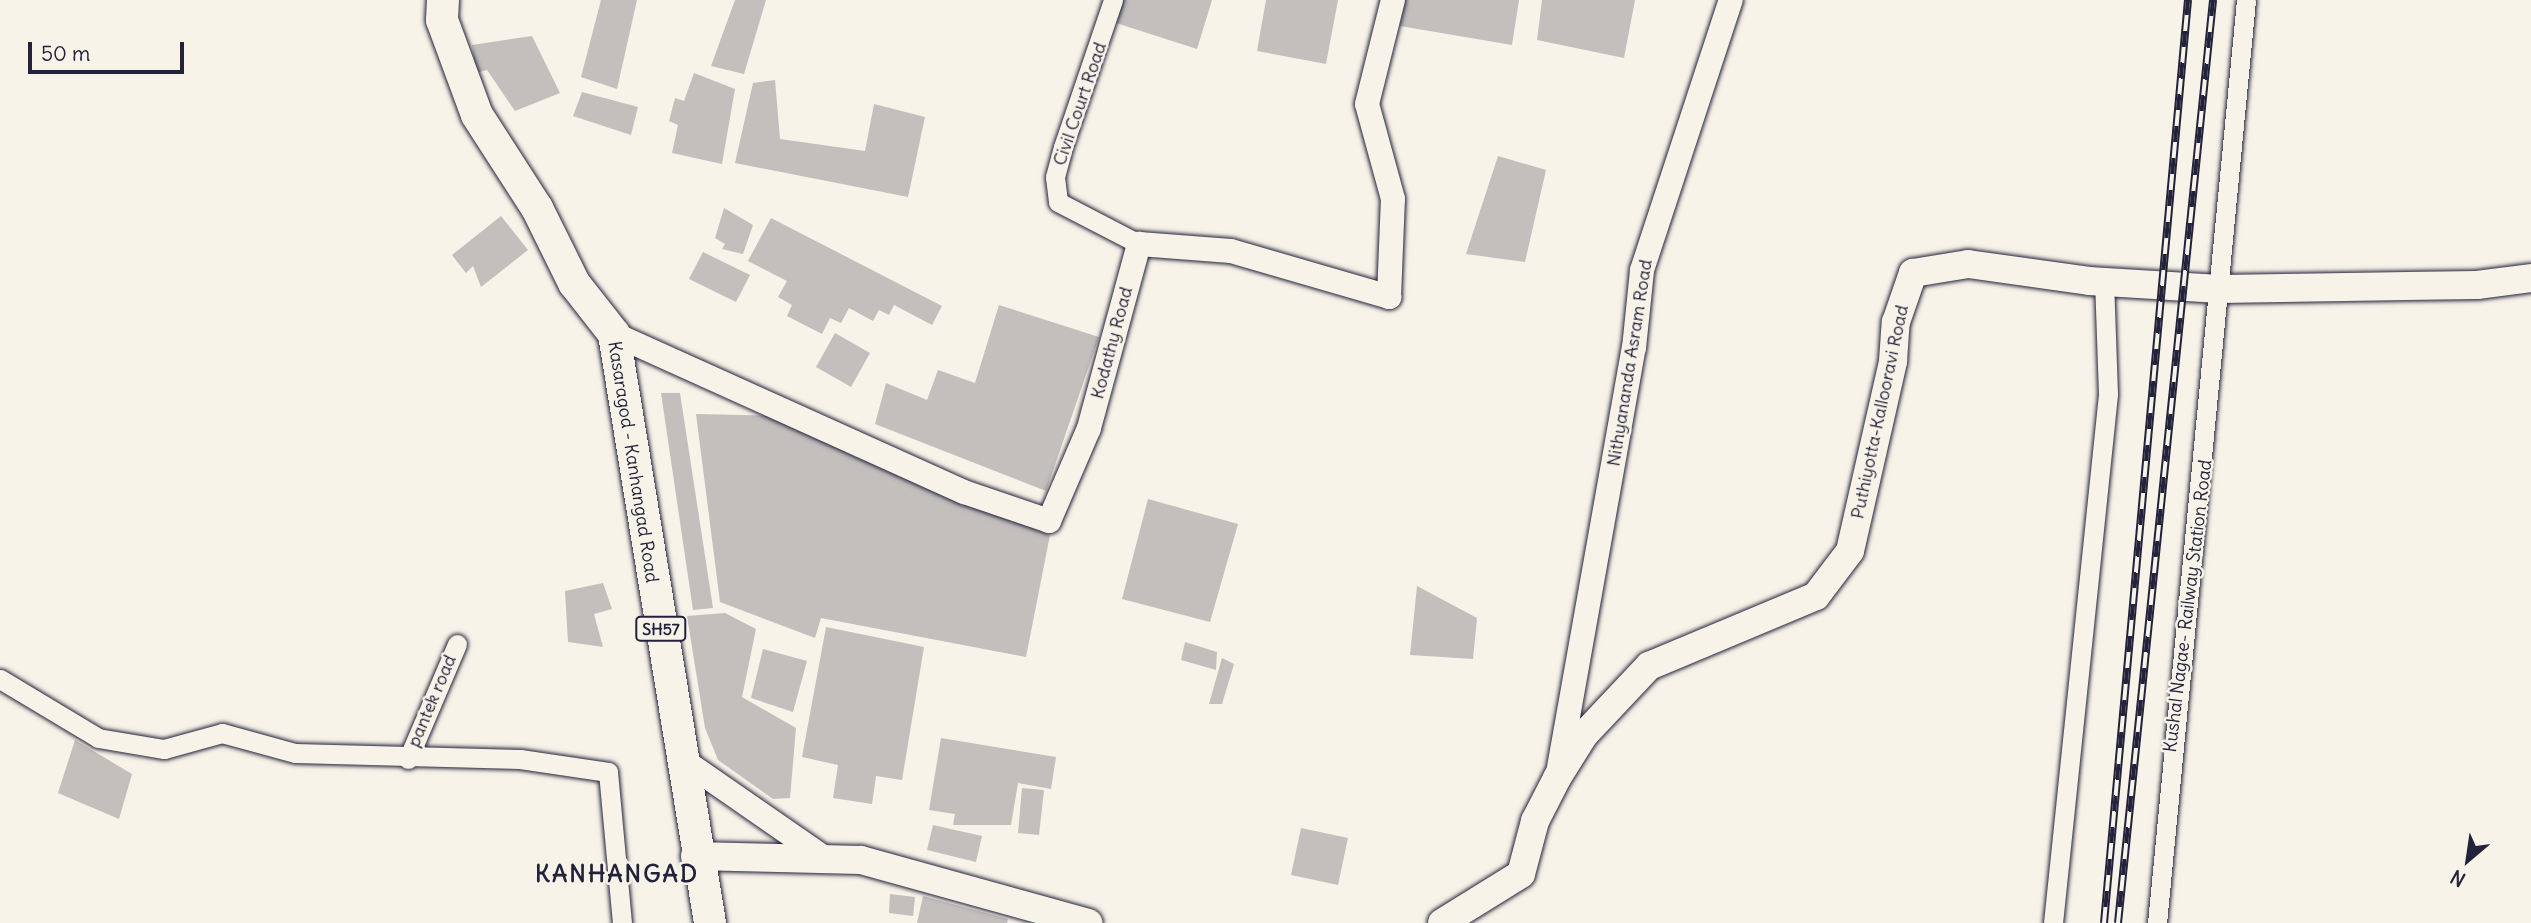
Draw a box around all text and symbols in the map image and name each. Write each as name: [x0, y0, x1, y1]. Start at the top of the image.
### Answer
scale bar: [32, 28, 187, 72]
street label: Civil Court Road: [1049, 39, 1111, 169]
text: 50 m: [41, 40, 90, 67]
street label: Nithyananda Asram Road: [1603, 258, 1657, 468]
street label: Kodathy Road: [1087, 285, 1137, 401]
street label: Puthiyotta-Kallooravi Road: [1847, 303, 1913, 521]
street label: Kasaragod - Kanhangad Road: [603, 340, 663, 584]
street label: Kushal Nagae- Railway Station Road: [2159, 458, 2217, 754]
road number: SH57: [635, 616, 687, 642]
street label: pantek road: [403, 652, 461, 750]
north arrow: [2433, 825, 2503, 895]
district label: KANHANGAD: [536, 860, 698, 888]
text: N: [2446, 865, 2469, 892]

